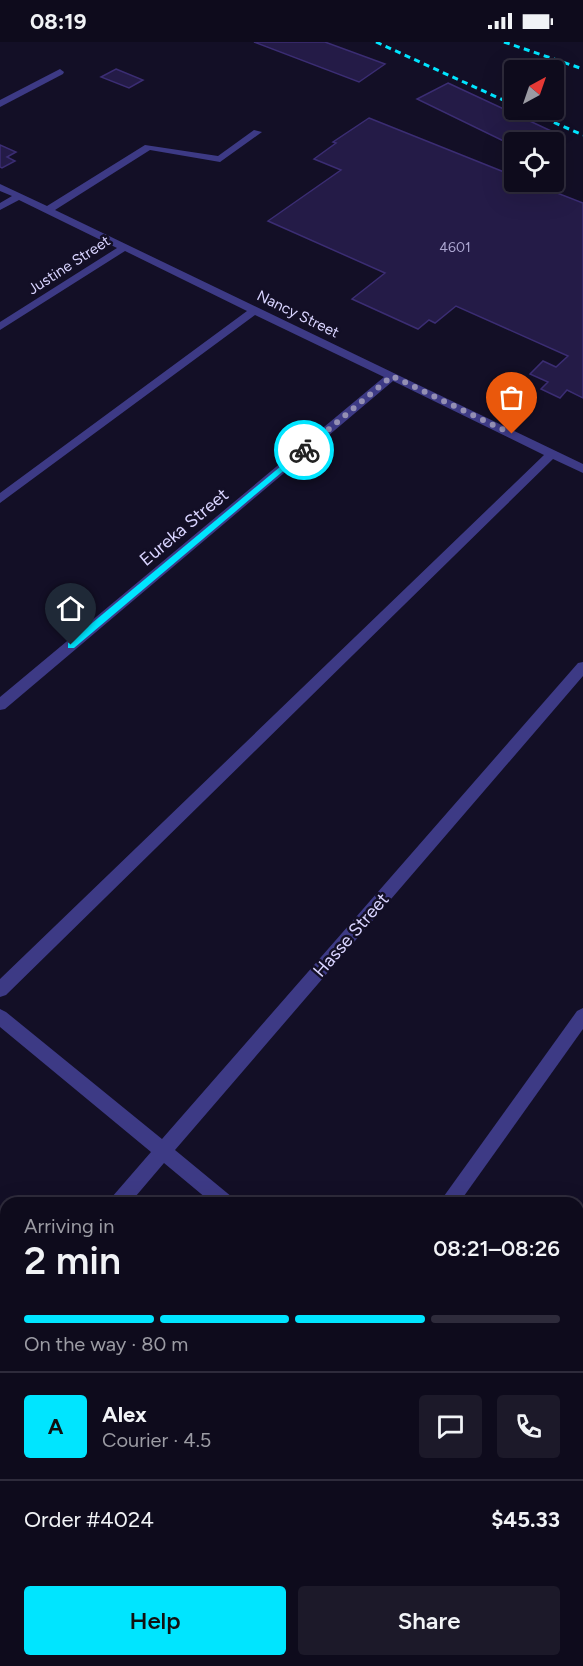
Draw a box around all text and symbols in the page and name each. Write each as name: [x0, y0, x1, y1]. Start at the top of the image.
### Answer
text: 08:19: [30, 8, 86, 35]
north arrow: [504, 60, 564, 120]
map controls: [504, 60, 564, 192]
button: locate: [504, 132, 564, 192]
street label: Justine Street: [24, 232, 114, 298]
house number: 4601: [439, 239, 471, 256]
street label: Nancy Street: [254, 286, 342, 342]
pin: [486, 372, 537, 434]
icon: bag: [495, 381, 528, 414]
courier: [274, 420, 334, 480]
icon: bike: [288, 434, 321, 467]
street label: Eureka Street: [135, 483, 233, 571]
pin: [45, 583, 96, 645]
icon: home: [54, 592, 87, 625]
street label: Hasse Street: [309, 888, 394, 982]
text: Arriving in: [24, 1214, 114, 1238]
text: 08:21–08:26: [433, 1235, 560, 1262]
text: 2 min: [24, 1237, 121, 1284]
text: On the way · 80 m: [24, 1332, 188, 1356]
button: chat: [419, 1395, 482, 1458]
button: phone: [497, 1395, 560, 1458]
text: Alex: [102, 1401, 147, 1428]
text: A: [48, 1413, 63, 1440]
text: Courier · 4.5: [102, 1428, 211, 1452]
text: Order #4024: [24, 1506, 154, 1533]
text: $45.33: [491, 1506, 560, 1533]
button: Help: [24, 1586, 286, 1655]
button: Share: [298, 1586, 560, 1655]

